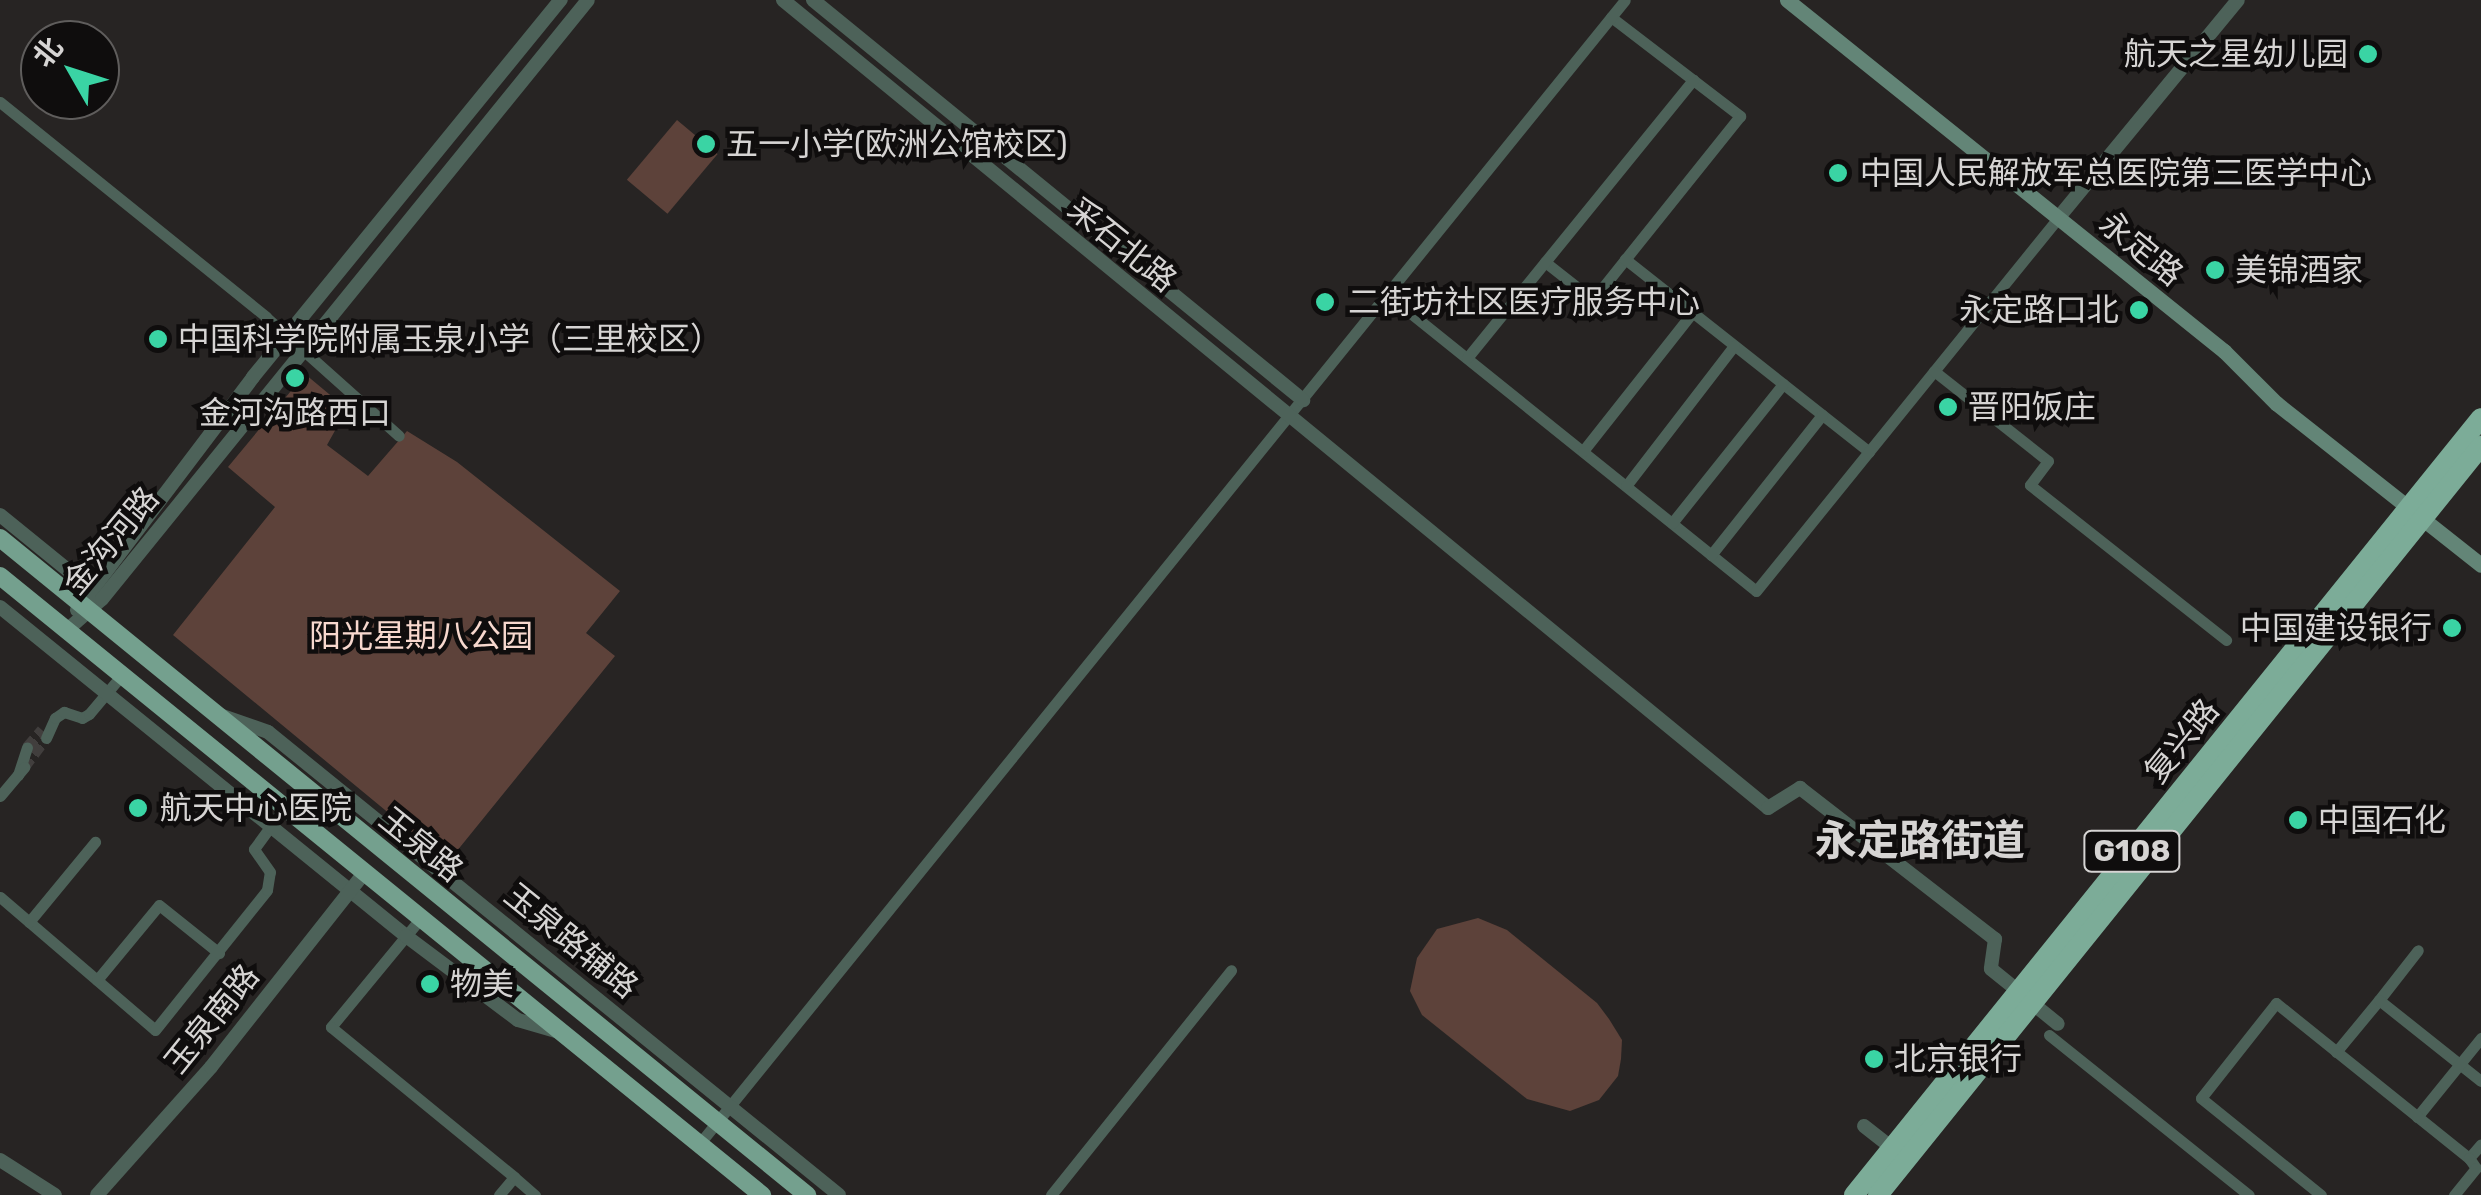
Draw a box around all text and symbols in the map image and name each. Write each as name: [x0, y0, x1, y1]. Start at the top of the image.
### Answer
north arrow: [20, 20, 120, 120]
text: 北: [26, 31, 69, 73]
place label: 航天之星幼儿园: [2124, 35, 2348, 73]
marker: 航天之星幼儿园: [2357, 43, 2379, 65]
place label: 五一小学(欧洲公馆校区): [726, 125, 1068, 163]
marker: 五一小学(欧洲公馆校区): [695, 133, 717, 155]
place label: 中国人民解放军总医院第三医学中心: [1860, 154, 2372, 192]
marker: 中国人民解放军总医院第三医学中心: [1825, 160, 1851, 186]
street label: 采石北路: [1060, 190, 1184, 300]
street label: 永定路: [2092, 204, 2190, 294]
place label: 美锦酒家: [2235, 251, 2363, 289]
marker: 美锦酒家: [2204, 259, 2226, 281]
place label: 二街坊社区医疗服务中心: [1348, 283, 1700, 321]
marker: 二街坊社区医疗服务中心: [1312, 289, 1338, 315]
place label: 永定路口北: [1959, 291, 2119, 329]
marker: 永定路口北: [2128, 299, 2150, 321]
place label: 中国科学院附属玉泉小学（三里校区）: [178, 320, 722, 358]
marker: 中国科学院附属玉泉小学（三里校区）: [147, 328, 169, 350]
marker: 金河沟路西口: [284, 367, 306, 389]
place label: 晋阳饭庄: [1968, 388, 2096, 426]
place label: 金河沟路西口: [199, 394, 391, 432]
marker: 晋阳饭庄: [1937, 396, 1959, 418]
street label: 金沟河路: [55, 480, 167, 602]
place label: 中国建设银行: [2240, 609, 2432, 647]
park label: 阳光星期八公园: [309, 617, 533, 655]
marker: 中国建设银行: [2441, 617, 2463, 639]
street label: 复兴路: [2137, 692, 2227, 790]
place label: 航天中心医院: [160, 789, 352, 827]
marker: 航天中心医院: [125, 795, 151, 821]
street label: 玉泉路: [372, 800, 470, 890]
place label: 中国石化: [2318, 801, 2446, 839]
marker: 中国石化: [2287, 809, 2309, 831]
district label: 永定路街道: [1815, 816, 2025, 866]
road number: G108: [2082, 826, 2182, 876]
street label: 玉泉路辅路: [497, 876, 645, 1006]
street label: 玉泉南路: [157, 957, 267, 1081]
place label: 物美: [450, 965, 514, 1003]
marker: 物美: [419, 973, 441, 995]
place label: 北京银行: [1894, 1040, 2022, 1078]
marker: 北京银行: [1863, 1048, 1885, 1070]

